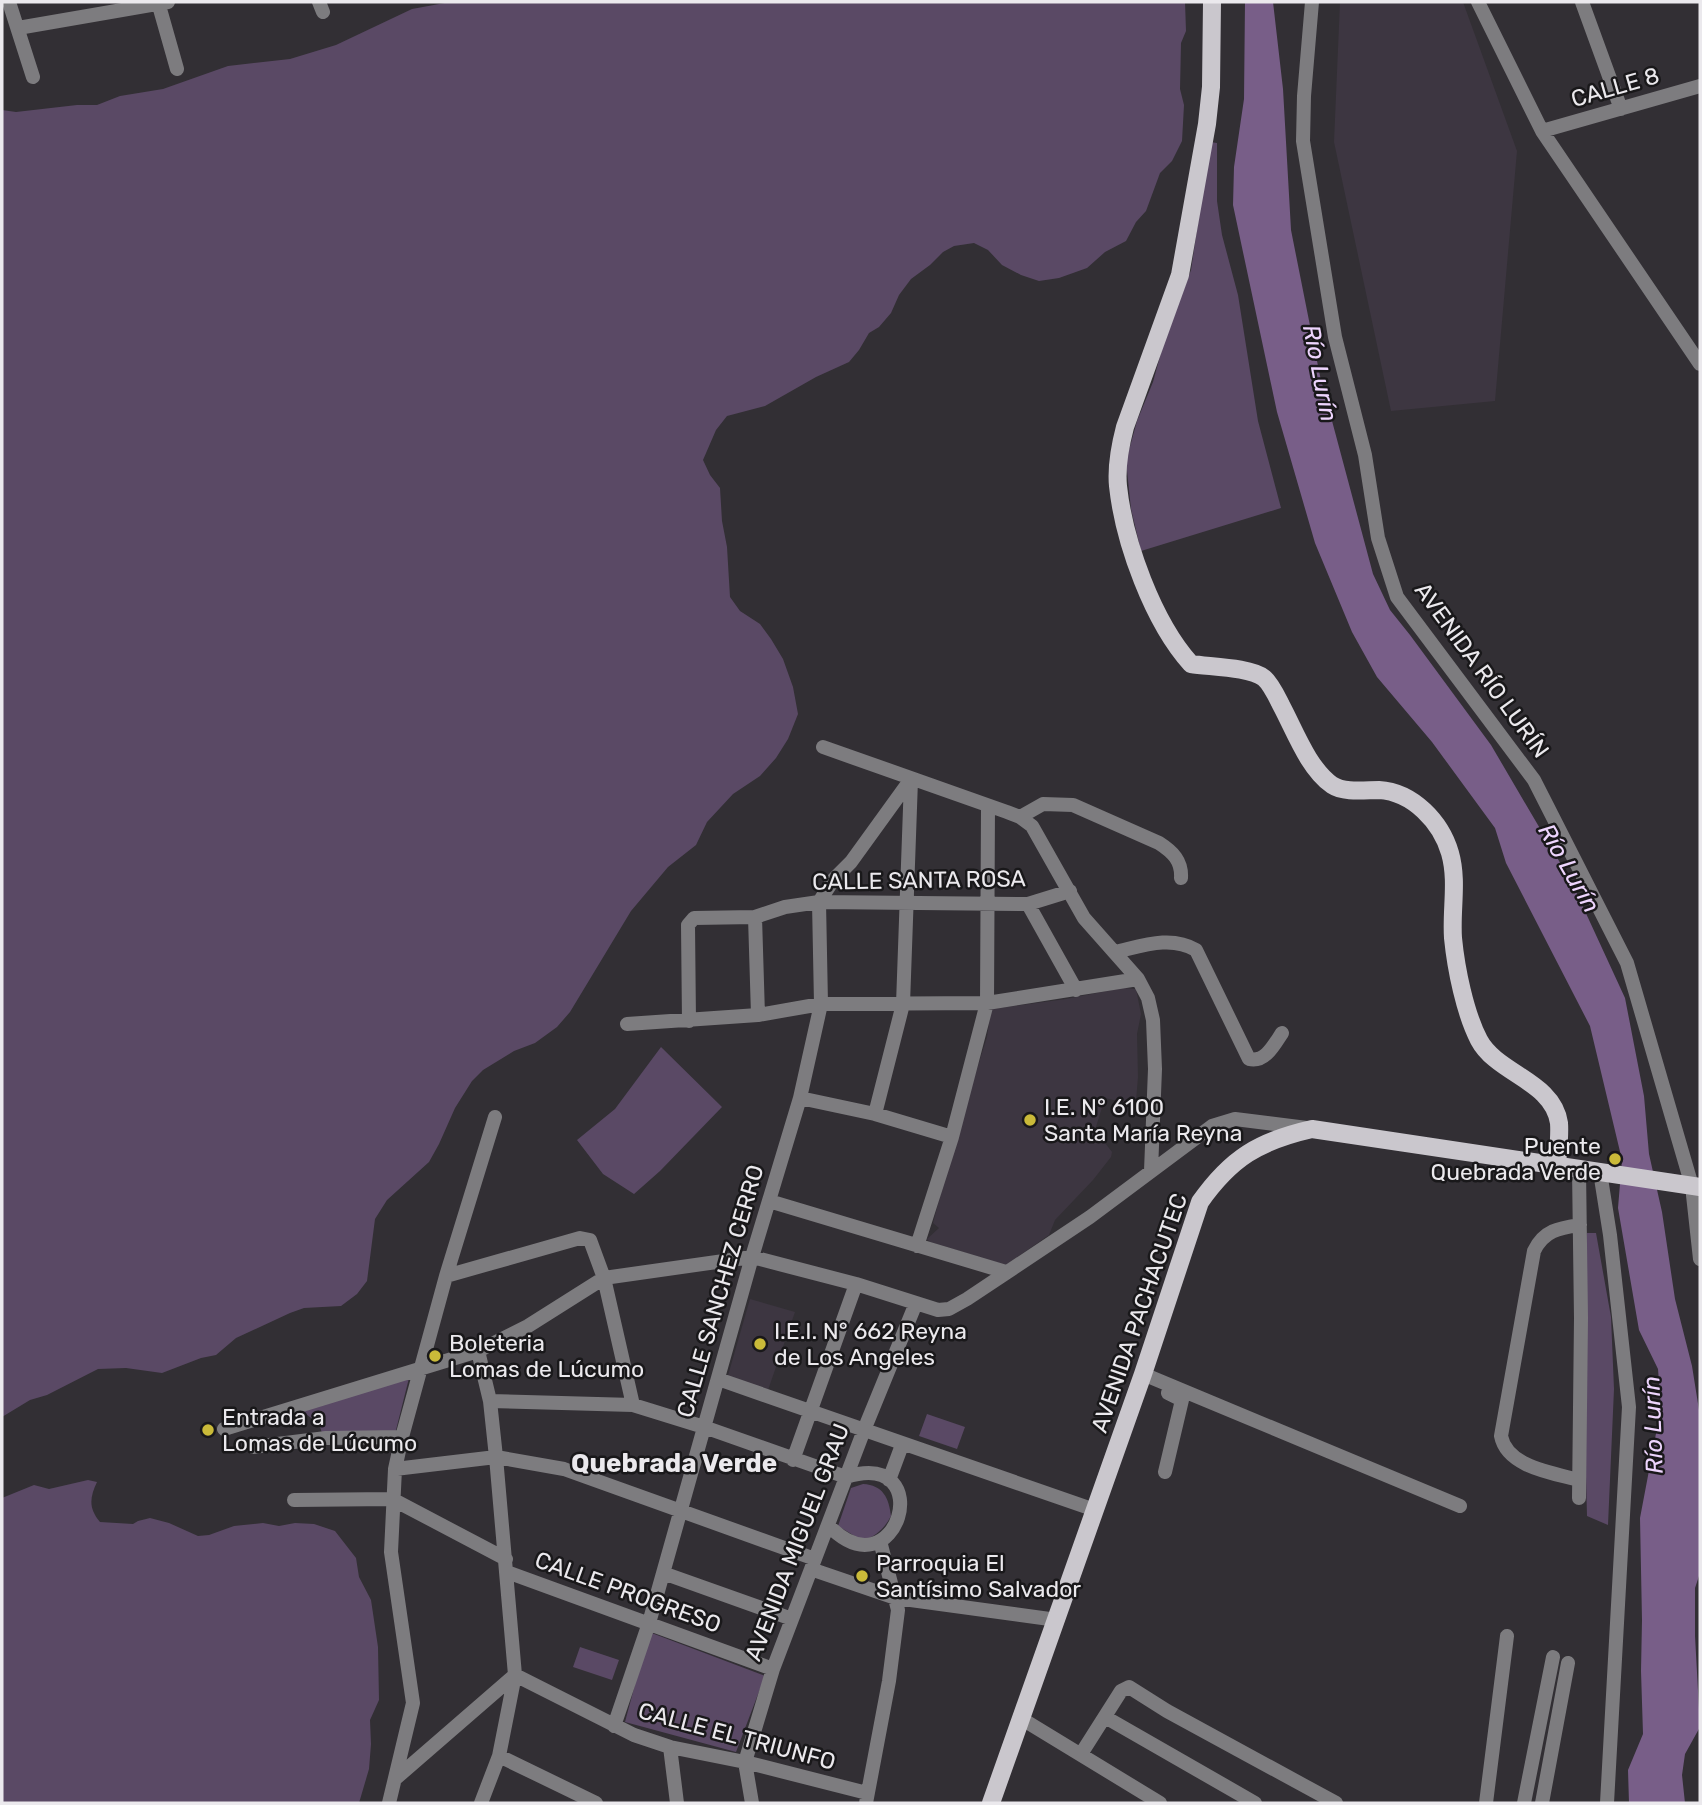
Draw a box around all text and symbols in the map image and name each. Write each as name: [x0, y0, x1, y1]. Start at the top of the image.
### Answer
street label: CALLE 8: [1568, 61, 1662, 113]
water label: Río Lurín: [1297, 322, 1343, 424]
street label: AVENIDA RÍO LURÍN: [1409, 577, 1555, 763]
water label: Río Lurín: [1532, 818, 1606, 918]
street label: CALLE SANTA ROSA: [812, 864, 1026, 896]
place label: I.E. N° 6100 Santa María Reyna: [1044, 1093, 1242, 1147]
marker: I.E. N° 6100 Santa María Reyna: [1022, 1112, 1038, 1128]
place label: Puente Quebrada Verde: [1431, 1132, 1601, 1186]
marker: Puente Quebrada Verde: [1607, 1151, 1623, 1167]
street label: CALLE SANCHEZ CERRO: [670, 1161, 770, 1421]
street label: AVENIDA PACHACUTEC: [1085, 1190, 1193, 1436]
place label: I.E.I. N° 662 Reyna de Los Angeles: [774, 1317, 967, 1371]
place label: Boleteria Lomas de Lúcumo: [449, 1329, 644, 1383]
marker: I.E.I. N° 662 Reyna de Los Angeles: [752, 1336, 768, 1352]
marker: Boleteria Lomas de Lúcumo: [427, 1348, 443, 1364]
water label: Río Lurín: [1637, 1375, 1669, 1475]
place label: Entrada a Lomas de Lúcumo: [222, 1403, 417, 1457]
street label: AVENIDA MIGUEL GRAU: [739, 1419, 855, 1665]
marker: Entrada a Lomas de Lúcumo: [200, 1422, 216, 1438]
district label: Quebrada Verde: [571, 1448, 777, 1479]
street label: CALLE PROGRESO: [531, 1545, 725, 1639]
place label: Parroquia El Santísimo Salvador: [876, 1549, 1081, 1603]
marker: Parroquia El Santísimo Salvador: [854, 1568, 870, 1584]
street label: CALLE EL TRIUNFO: [635, 1696, 839, 1776]

